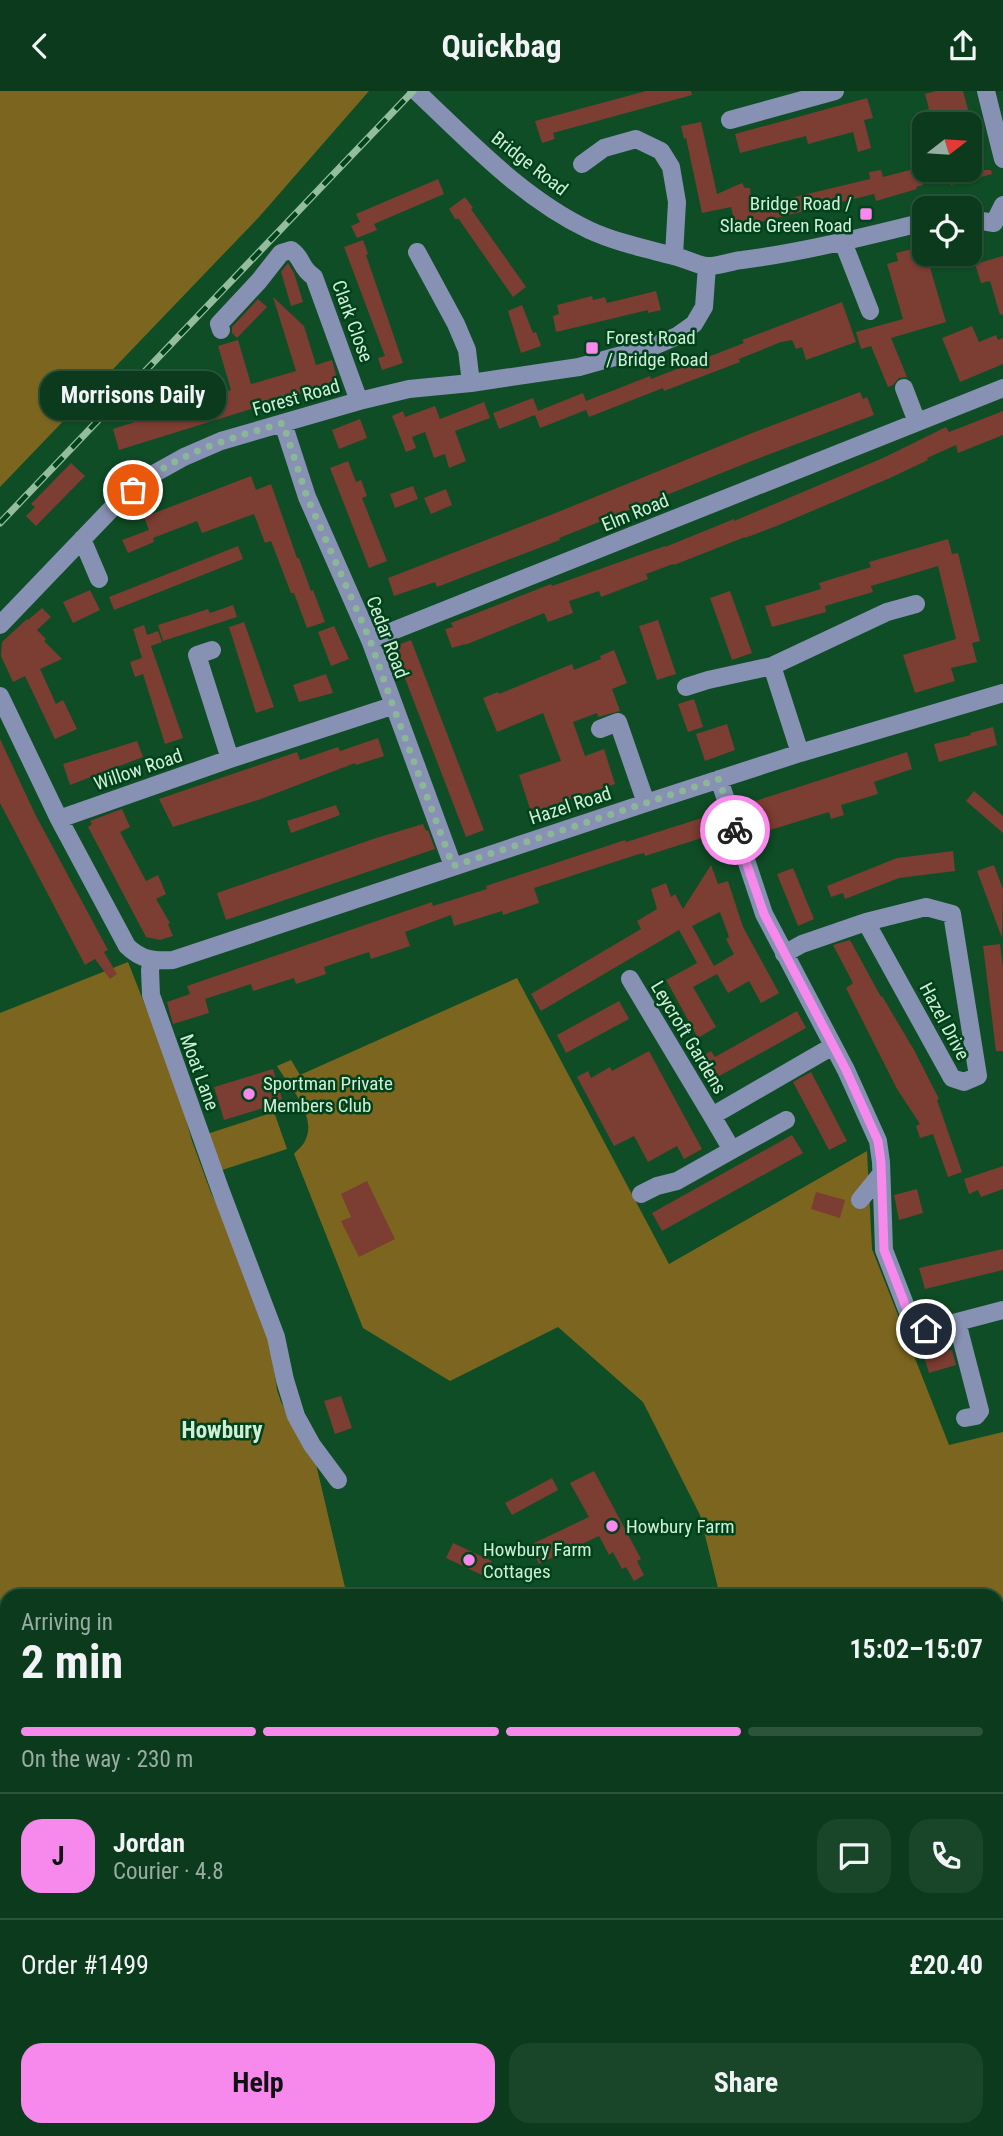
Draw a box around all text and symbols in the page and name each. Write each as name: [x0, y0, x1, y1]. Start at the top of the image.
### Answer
icon: back: [21, 27, 59, 65]
text: Quickbag: [441, 27, 562, 65]
icon: share: [944, 27, 982, 65]
north arrow: [912, 112, 982, 182]
map controls: [912, 112, 982, 266]
street label: Bridge Road: [487, 126, 573, 200]
place label: Bridge Road / Slade Green Road: [720, 192, 852, 237]
button: locate: [912, 196, 982, 266]
marker: Bridge Road / Slade Green Road: [858, 206, 874, 222]
street label: Clark Close: [327, 277, 378, 365]
place label: Forest Road / Bridge Road: [606, 326, 708, 371]
marker: Forest Road / Bridge Road: [584, 340, 600, 356]
callout: Morrisons Daily: [40, 371, 226, 420]
street label: Forest Road: [250, 374, 342, 421]
text: Morrisons Daily: [61, 382, 205, 409]
pin: [103, 460, 163, 520]
icon: bag: [114, 471, 152, 509]
street label: Elm Road: [598, 489, 672, 536]
street label: Cedar Road: [361, 593, 414, 682]
street label: Willow Road: [91, 744, 185, 795]
street label: Hazel Road: [526, 781, 614, 830]
courier: [700, 795, 770, 865]
icon: bike: [716, 811, 754, 849]
street label: Leycroft Gardens: [646, 977, 731, 1098]
street label: Hazel Drive: [915, 978, 975, 1064]
street label: Moat Lane: [175, 1031, 224, 1113]
place label: Sportman Private Members Club: [263, 1072, 393, 1117]
marker: Sportman Private Members Club: [241, 1086, 257, 1102]
pin: [896, 1299, 956, 1359]
icon: home: [907, 1310, 945, 1348]
district label: Howbury: [182, 1417, 263, 1444]
place label: Howbury Farm: [626, 1515, 734, 1538]
marker: Howbury Farm: [604, 1518, 620, 1534]
place label: Howbury Farm Cottages: [483, 1538, 591, 1583]
marker: Howbury Farm Cottages: [461, 1552, 477, 1568]
text: Arriving in: [21, 1609, 113, 1636]
text: 15:02–15:07: [849, 1634, 983, 1664]
text: 2 min: [21, 1635, 123, 1689]
text: On the way · 230 m: [21, 1746, 193, 1773]
button: chat: [817, 1819, 891, 1893]
button: phone: [909, 1819, 983, 1893]
text: Jordan: [113, 1828, 185, 1858]
text: J: [52, 1841, 64, 1871]
text: Courier · 4.8: [113, 1858, 224, 1885]
text: Order #1499: [21, 1950, 149, 1980]
text: £20.40: [909, 1950, 983, 1980]
button: Help: [21, 2043, 495, 2123]
button: Share: [509, 2043, 983, 2123]

